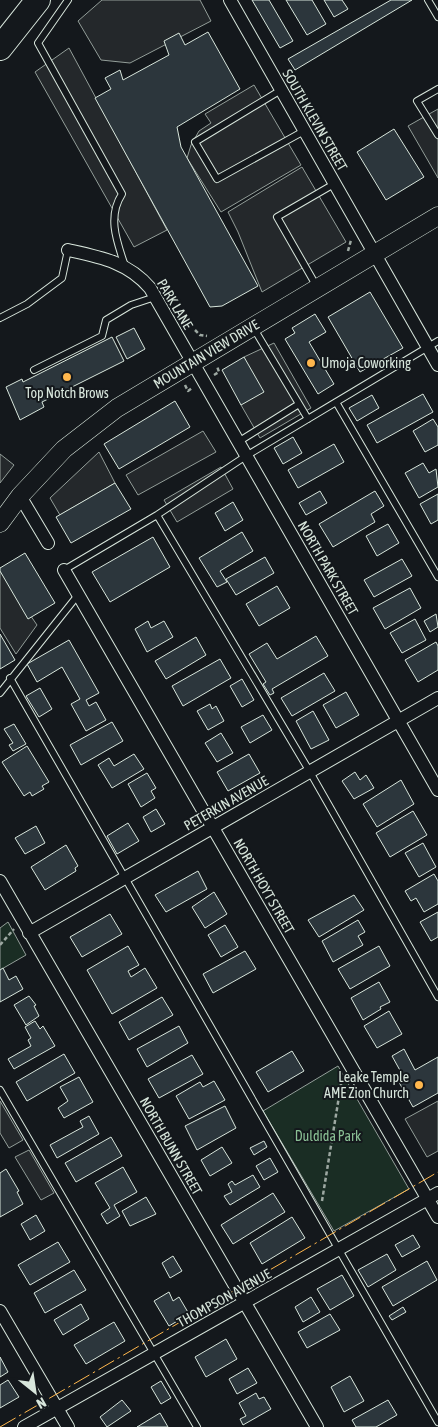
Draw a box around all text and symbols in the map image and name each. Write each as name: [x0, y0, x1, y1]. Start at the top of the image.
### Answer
street label: SOUTH KLEVIN STREET: [279, 66, 351, 174]
street label: PARK LANE: [154, 276, 196, 332]
street label: MOUNTAIN VIEW DRIVE: [150, 316, 262, 392]
place label: Umoja Coworking: [321, 355, 411, 371]
marker: Umoja Coworking: [305, 357, 317, 369]
marker: Top Notch Brows: [61, 371, 73, 383]
place label: Top Notch Brows: [25, 385, 109, 401]
street label: NORTH PARK STREET: [295, 518, 361, 618]
street label: PETERKIN AVENUE: [181, 772, 271, 834]
street label: NORTH HOYT STREET: [230, 836, 298, 936]
place label: Leake Temple AME Zion Church: [324, 1069, 409, 1101]
marker: Leake Temple AME Zion Church: [413, 1079, 425, 1091]
street label: NORTH BUNN STREET: [137, 1094, 205, 1198]
park label: Duldida Park: [295, 1128, 361, 1144]
street label: THOMPSON AVENUE: [174, 1266, 274, 1330]
north arrow: [10, 1367, 60, 1417]
text: N: [34, 1394, 49, 1412]

